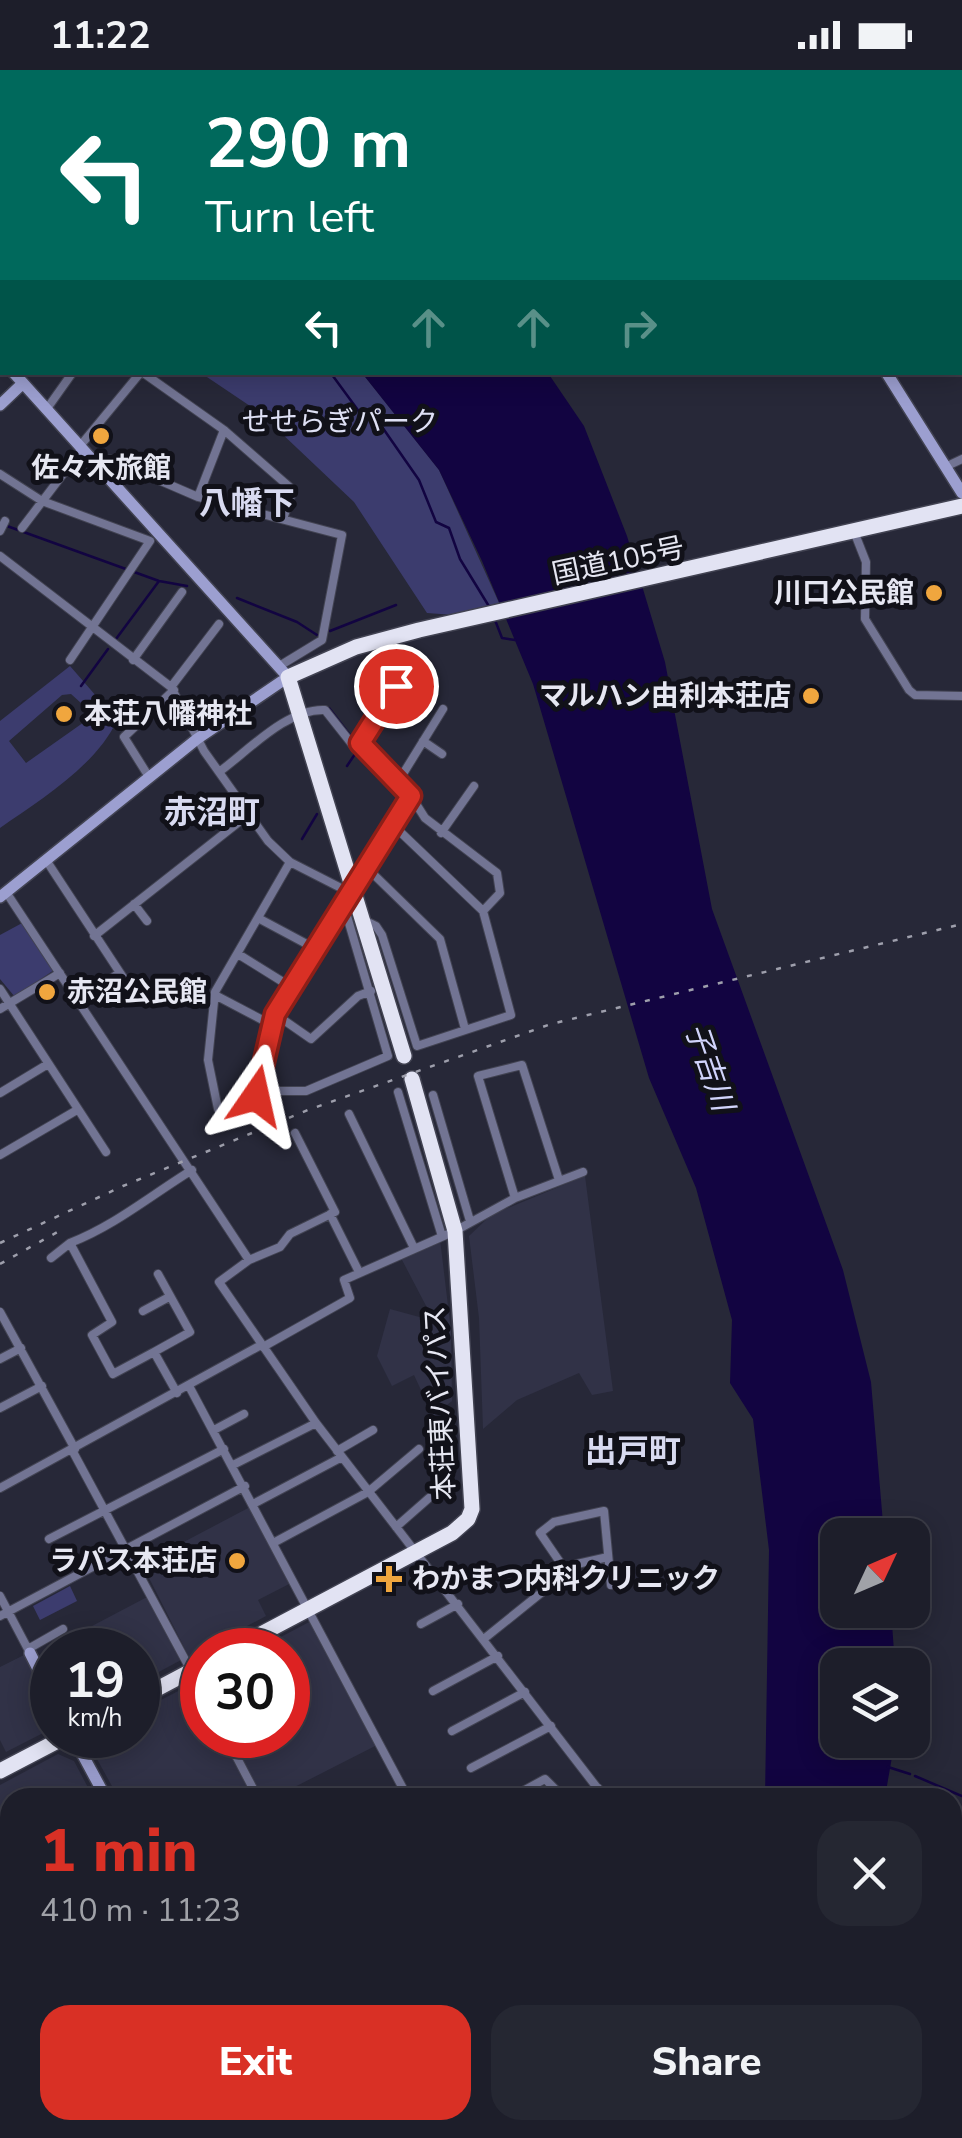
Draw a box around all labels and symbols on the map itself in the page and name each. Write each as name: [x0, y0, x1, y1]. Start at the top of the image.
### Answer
park label: せせらぎパーク: [242, 403, 438, 441]
marker: 佐々木旅館: [90, 425, 112, 447]
place label: 佐々木旅館: [31, 449, 171, 487]
district label: 八幡下: [199, 482, 295, 525]
street label: 国道105号: [548, 528, 688, 594]
place label: 川口公民館: [774, 574, 914, 612]
marker: 川口公民館: [923, 582, 945, 604]
pin: [354, 644, 439, 729]
place label: マルハン由利本荘店: [539, 677, 791, 715]
marker: マルハン由利本荘店: [800, 685, 822, 707]
place label: 本荘八幡神社: [84, 695, 252, 733]
marker: 本荘八幡神社: [53, 703, 75, 725]
district label: 赤沼町: [164, 791, 260, 834]
place label: 赤沼公民館: [67, 973, 207, 1011]
marker: 赤沼公民館: [36, 981, 58, 1003]
water label: 子吉川: [675, 1018, 744, 1119]
position arrow: [204, 1044, 308, 1148]
street label: 本荘東バイパス: [416, 1304, 464, 1502]
district label: 出戸町: [585, 1430, 681, 1473]
north arrow: [820, 1518, 930, 1628]
place label: ラパス本荘店: [49, 1542, 217, 1580]
marker: ラパス本荘店: [226, 1550, 248, 1572]
place label: わかまつ内科クリニック: [412, 1560, 720, 1598]
marker: わかまつ内科クリニック: [376, 1566, 402, 1592]
speed limit sign: 30: [180, 1628, 310, 1758]

